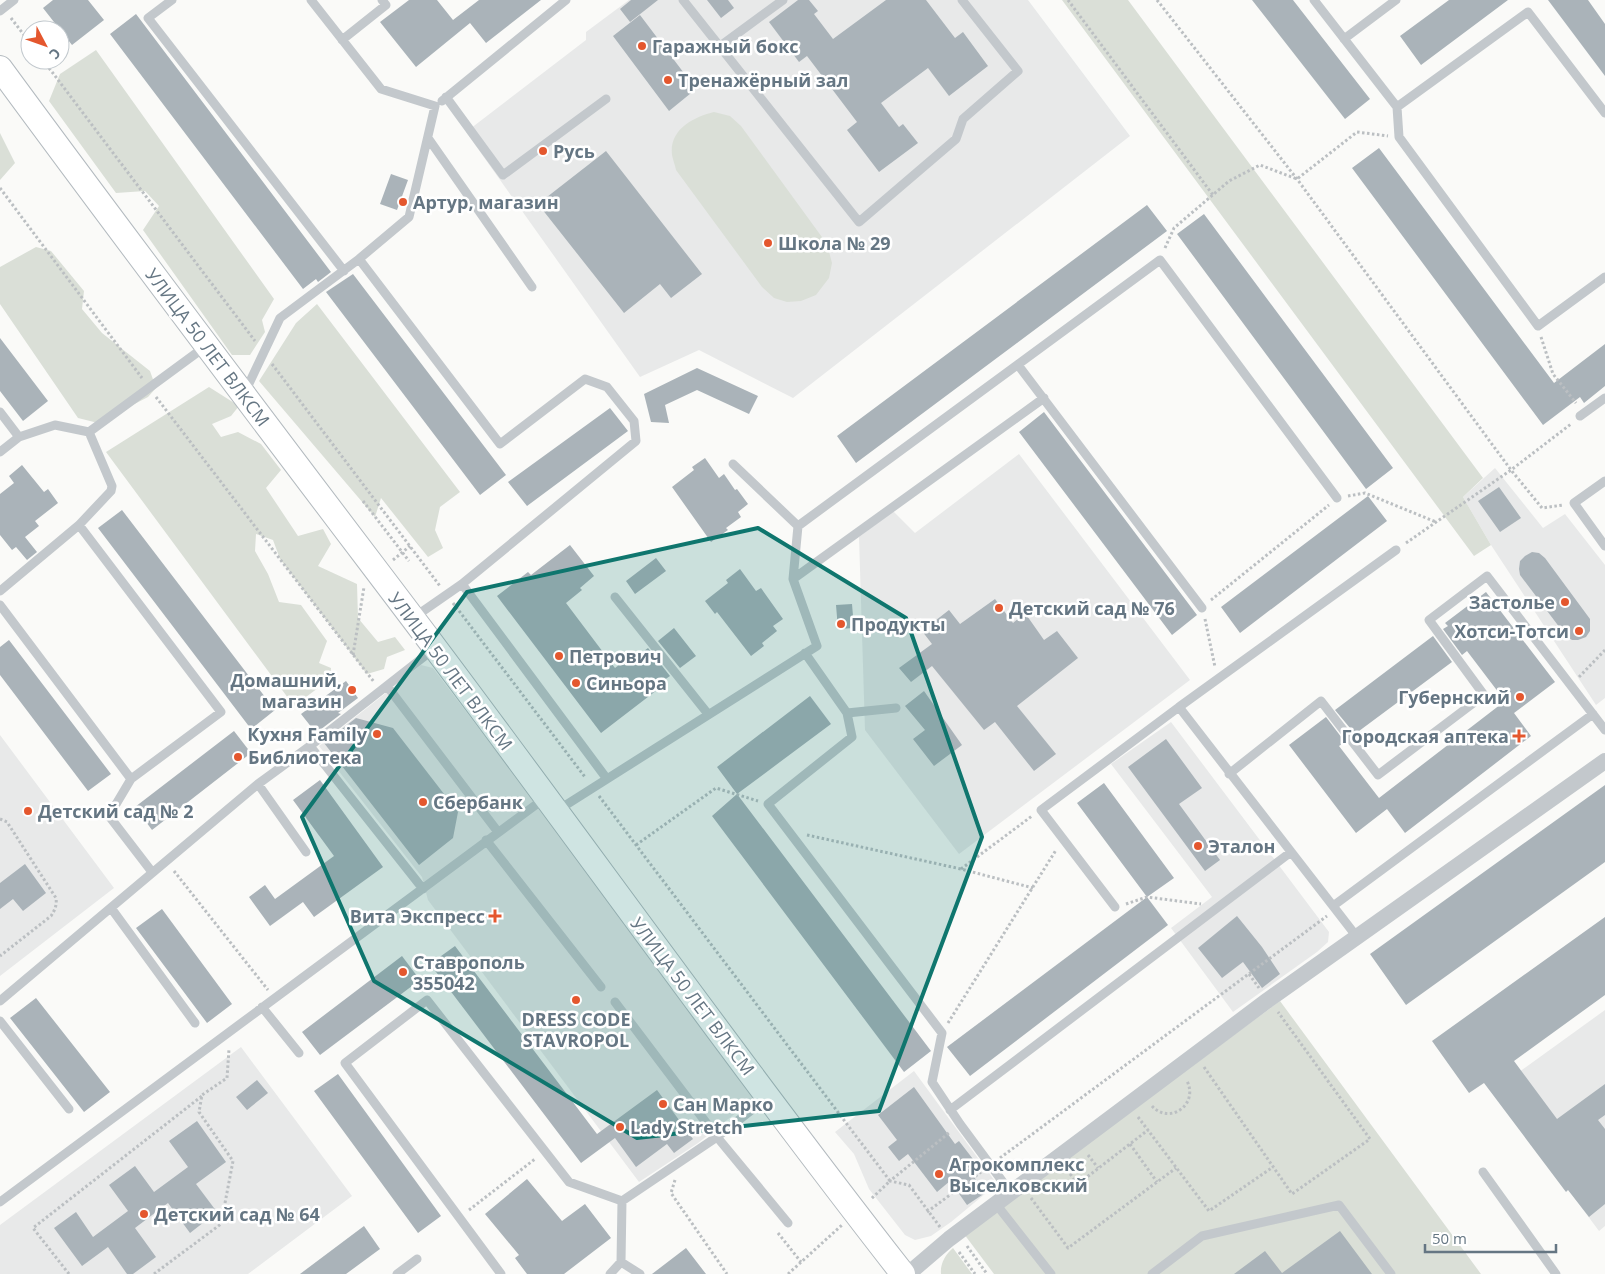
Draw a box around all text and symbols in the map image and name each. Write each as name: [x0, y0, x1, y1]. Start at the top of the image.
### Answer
north arrow: [20, 20, 70, 70]
place label: Гаражный бокс: [652, 34, 799, 58]
marker: Гаражный бокс: [636, 40, 648, 52]
text: С: [45, 44, 65, 64]
place label: Тренажёрный зал: [678, 68, 848, 92]
marker: Тренажёрный зал: [662, 74, 674, 86]
place label: Русь: [553, 139, 595, 163]
marker: Русь: [537, 145, 549, 157]
place label: Артур, магазин: [413, 190, 559, 214]
marker: Артур, магазин: [397, 196, 409, 208]
place label: Школа № 29: [778, 231, 891, 255]
marker: Школа № 29: [762, 237, 774, 249]
street label: УЛИЦА 50 ЛЕТ ВЛКСМ: [141, 263, 275, 431]
street label: УЛИЦА 50 ЛЕТ ВЛКСМ: [384, 587, 518, 755]
place label: Застолье: [1469, 590, 1555, 614]
place label: Детский сад № 76: [1009, 596, 1175, 620]
marker: Застолье: [1559, 596, 1571, 608]
marker: Детский сад № 76: [993, 602, 1005, 614]
place label: Продукты: [851, 612, 946, 636]
marker: Продукты: [835, 618, 847, 630]
place label: Хотси-Тотси: [1454, 619, 1569, 643]
marker: Хотси-Тотси: [1573, 625, 1585, 637]
place label: Петрович: [569, 644, 662, 668]
marker: Петрович: [553, 650, 565, 662]
place label: Домашний, магазин: [231, 668, 342, 713]
place label: Синьора: [586, 671, 667, 695]
marker: Синьора: [570, 677, 582, 689]
marker: Домашний, магазин: [346, 684, 358, 696]
place label: Губернский: [1398, 685, 1510, 709]
marker: Губернский: [1514, 691, 1526, 703]
place label: Кухня Family: [247, 722, 368, 746]
place label: Городская аптека: [1341, 724, 1509, 748]
marker: Кухня Family: [371, 728, 383, 740]
marker: Городская аптека: [1513, 730, 1525, 742]
place label: Библиотека: [248, 745, 362, 769]
marker: Библиотека: [232, 751, 244, 763]
place label: Сбербанк: [433, 790, 524, 814]
marker: Сбербанк: [417, 796, 429, 808]
place label: Детский сад № 2: [38, 799, 194, 823]
marker: Детский сад № 2: [22, 805, 34, 817]
place label: Эталон: [1208, 834, 1275, 858]
marker: Эталон: [1192, 840, 1204, 852]
place label: Вита Экспресс: [350, 904, 485, 928]
marker: Вита Экспресс: [489, 910, 501, 922]
street label: УЛИЦА 50 ЛЕТ ВЛКСМ: [626, 912, 760, 1080]
place label: Ставрополь 355042: [413, 950, 525, 995]
marker: Ставрополь 355042: [397, 966, 409, 978]
marker: DRESS CODE STAVROPOL: [570, 994, 582, 1006]
place label: DRESS CODE STAVROPOL: [522, 1007, 631, 1052]
place label: Сан Марко: [673, 1092, 773, 1116]
marker: Сан Марко: [657, 1098, 669, 1110]
place label: Lady Stretch: [630, 1115, 743, 1139]
marker: Lady Stretch: [614, 1121, 626, 1133]
place label: Агрокомплекс Выселковский: [949, 1152, 1088, 1197]
marker: Агрокомплекс Выселковский: [933, 1168, 945, 1180]
place label: Детский сад № 64: [154, 1202, 320, 1226]
marker: Детский сад № 64: [138, 1208, 150, 1220]
scale bar: [1425, 1222, 1556, 1254]
text: 50 m: [1432, 1228, 1467, 1248]

